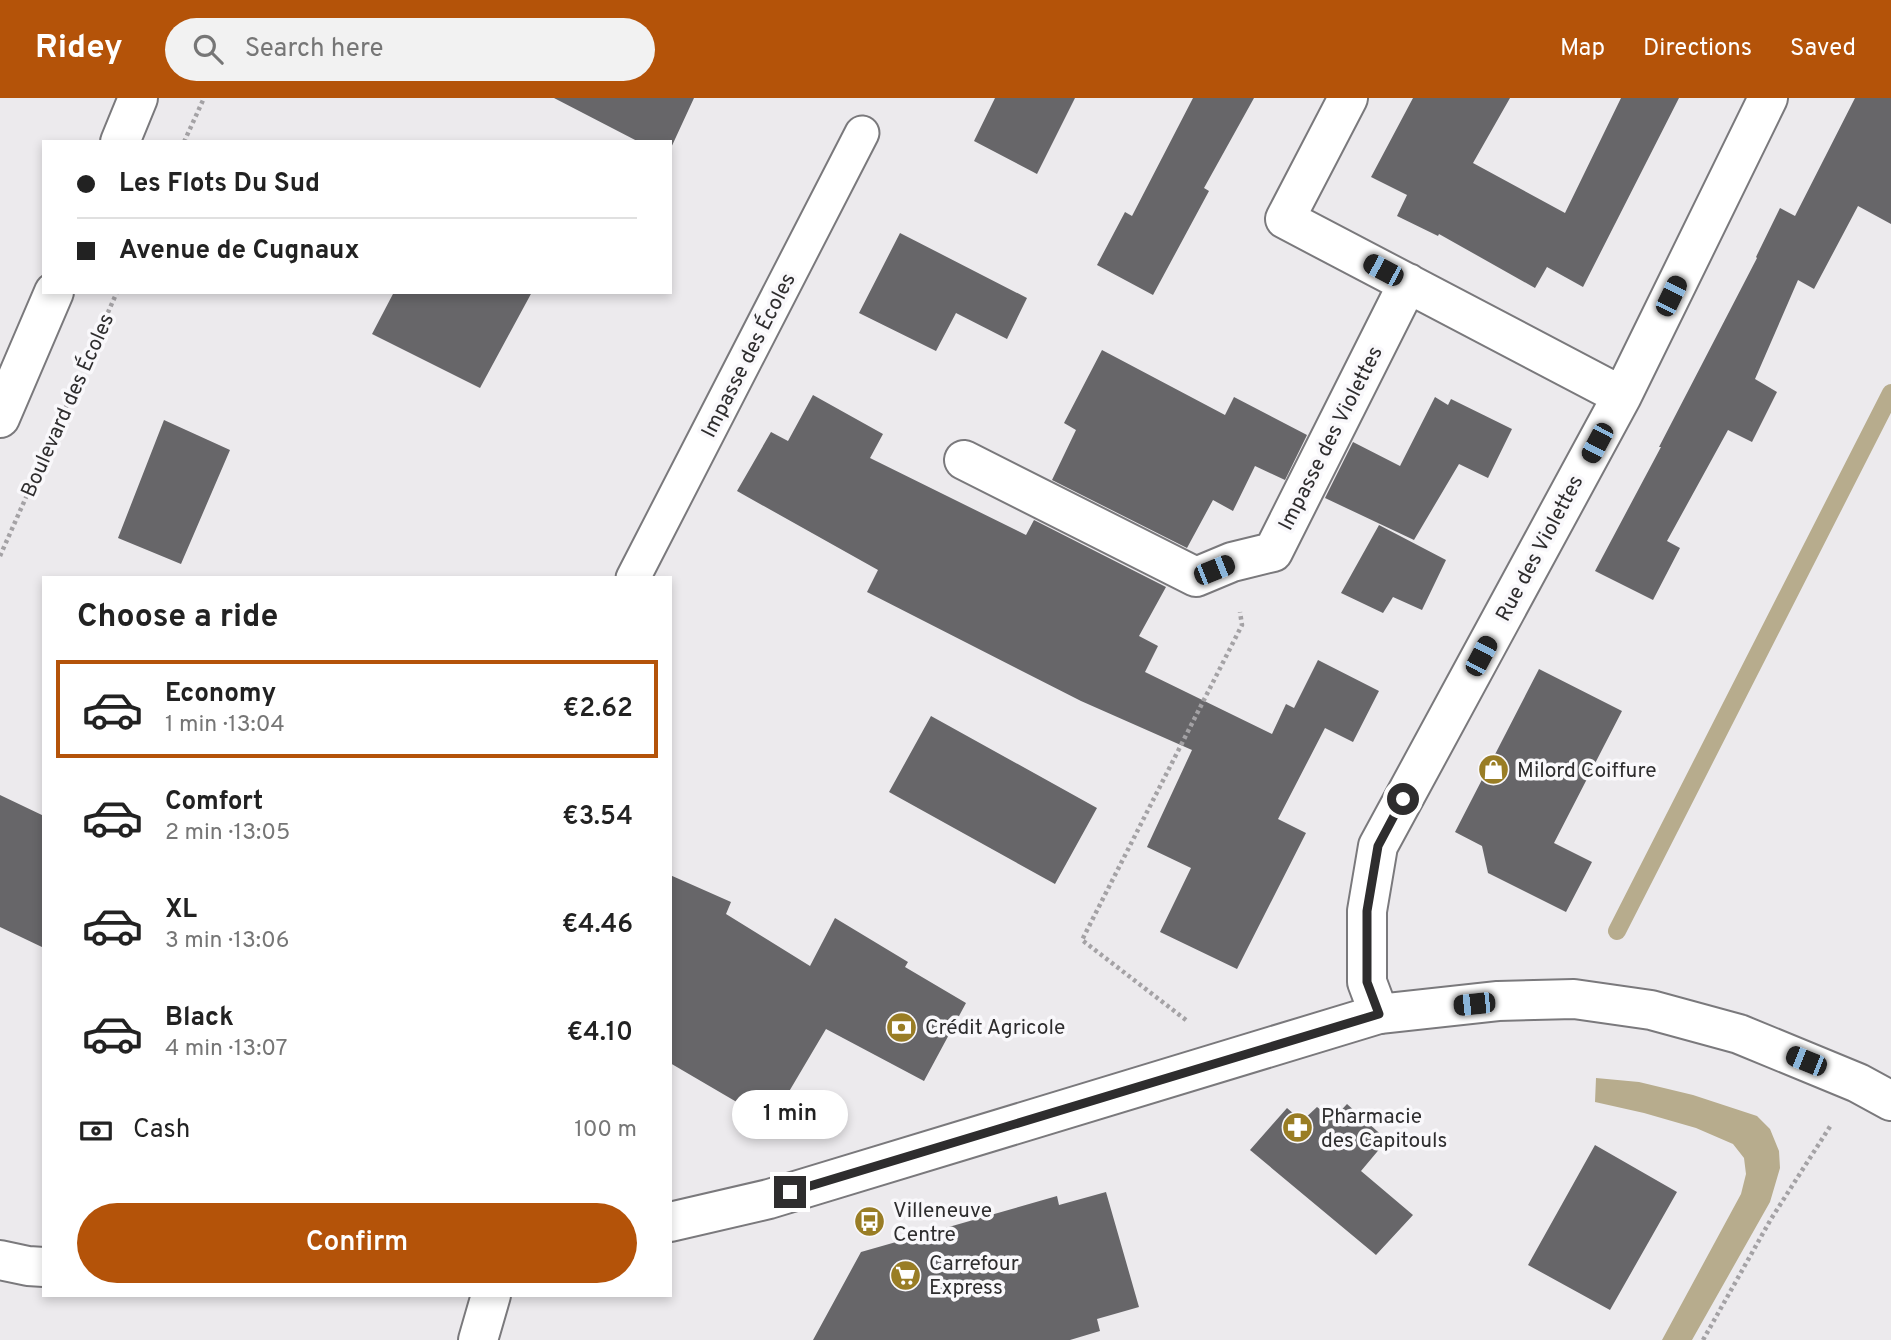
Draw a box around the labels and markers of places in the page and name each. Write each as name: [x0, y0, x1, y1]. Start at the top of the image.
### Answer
shop icon: Milord Coiffure: [1477, 753, 1511, 787]
place label: Milord Coiffure: [1517, 758, 1657, 785]
bank icon: Crédit Agricole: [885, 1010, 919, 1044]
place label: Crédit Agricole: [925, 1015, 1065, 1042]
place label: Pharmacie des Capitouls: [1321, 1104, 1447, 1155]
pharmacy icon: Pharmacie des Capitouls: [1281, 1111, 1315, 1145]
place label: Villeneuve Centre: [893, 1198, 992, 1249]
bus stop icon: Villeneuve Centre: [853, 1205, 887, 1239]
place label: Carrefour Express: [929, 1251, 1019, 1302]
supermarket icon: Carrefour Express: [889, 1258, 923, 1292]

